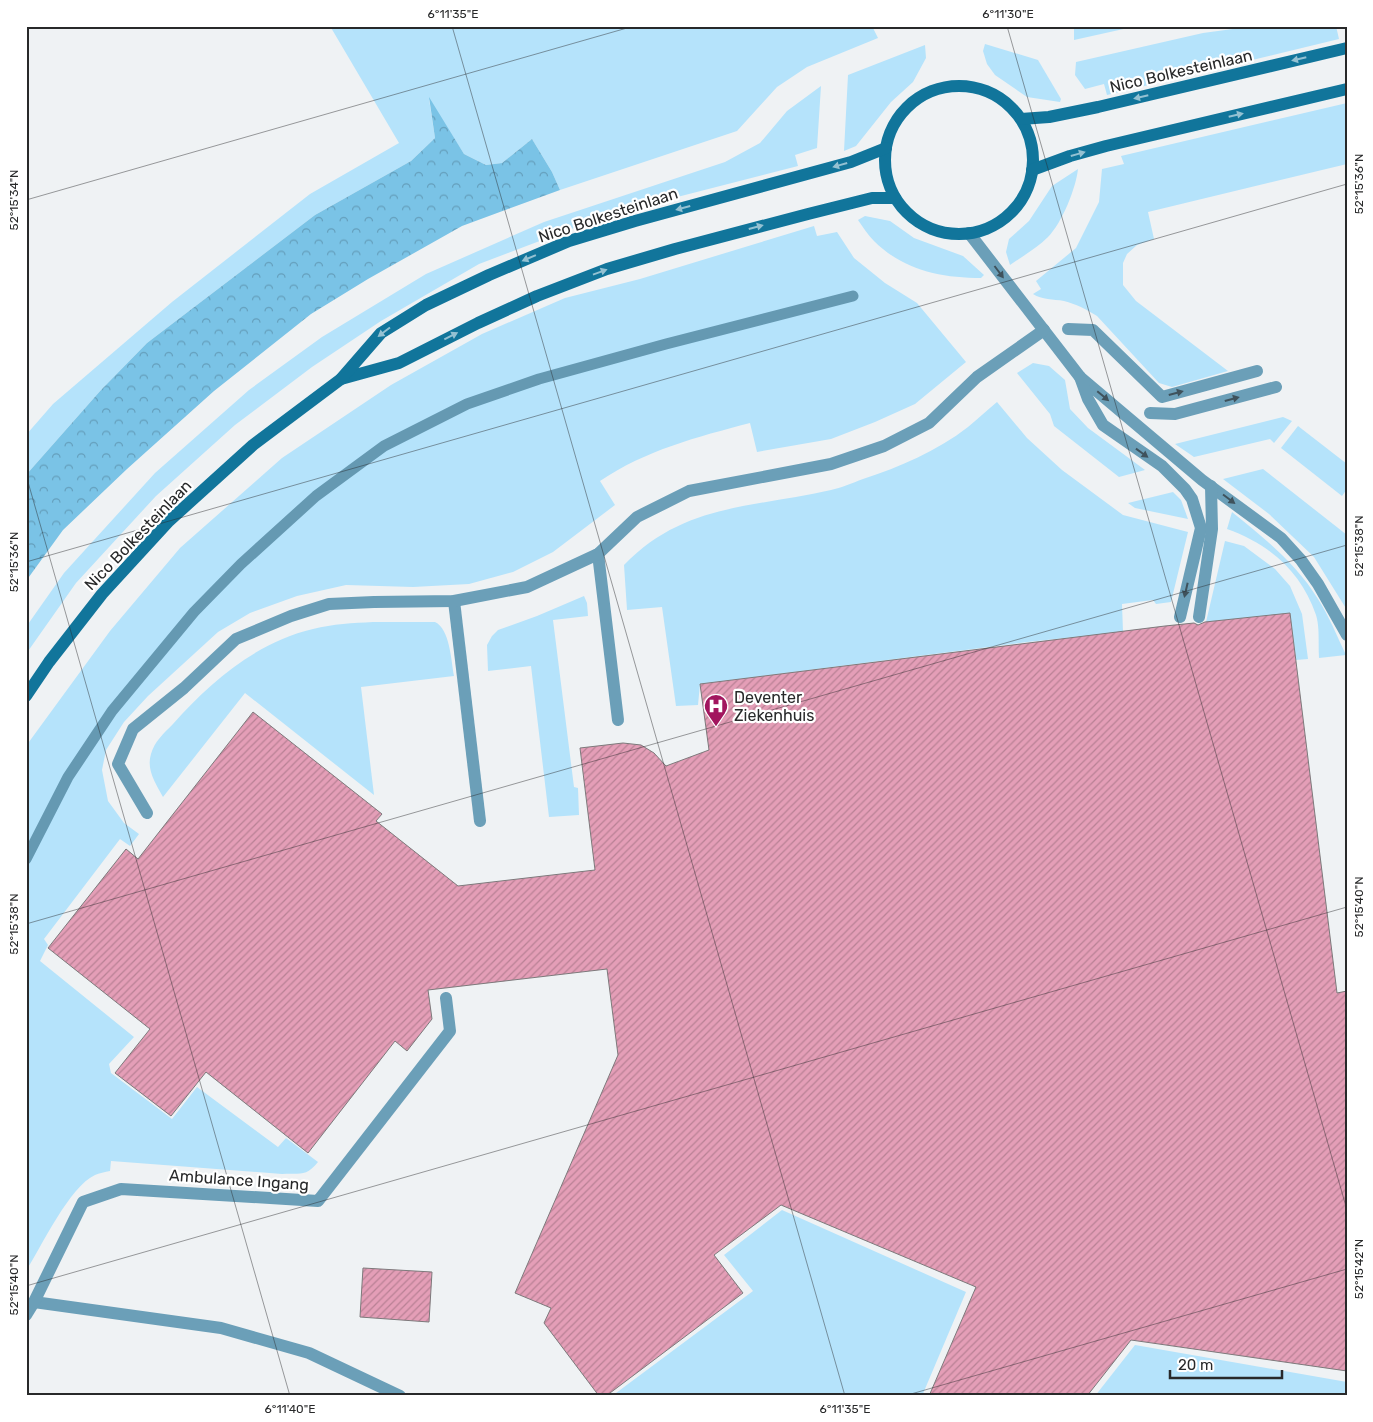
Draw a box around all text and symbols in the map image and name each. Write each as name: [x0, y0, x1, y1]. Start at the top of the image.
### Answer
text: 6°11'35"E: [428, 7, 478, 21]
text: 6°11'30"E: [982, 7, 1034, 21]
street label: Nico Bolkesteinlaan: [1108, 45, 1254, 97]
one-way arrow: [1292, 56, 1307, 64]
one-way arrow: [1134, 93, 1149, 101]
one-way arrow: [1229, 111, 1244, 119]
one-way arrow: [1071, 149, 1086, 157]
text: 52°15'36"N: [1352, 154, 1366, 214]
one-way arrow: [832, 162, 847, 170]
text: 52°15'34"N: [7, 170, 21, 230]
street label: Nico Bolkesteinlaan: [536, 183, 680, 247]
one-way arrow: [676, 204, 691, 212]
one-way arrow: [749, 223, 764, 231]
one-way arrow: [521, 254, 536, 262]
one-way arrow: [994, 265, 1004, 279]
one-way arrow: [593, 268, 608, 276]
one-way arrow: [377, 327, 391, 337]
one-way arrow: [444, 332, 459, 340]
one-way arrow: [1169, 389, 1184, 397]
one-way arrow: [1097, 390, 1109, 401]
one-way arrow: [1224, 395, 1240, 403]
one-way arrow: [1135, 448, 1149, 458]
street label: Nico Bolkesteinlaan: [81, 476, 195, 594]
one-way arrow: [1222, 494, 1236, 504]
text: 52°15'38"N: [1352, 515, 1366, 577]
text: 52°15'36"N: [7, 532, 21, 592]
one-way arrow: [1182, 583, 1190, 598]
place label: Deventer Ziekenhuis: [734, 688, 814, 725]
hospital icon: Deventer Ziekenhuis: [703, 693, 729, 727]
text: 52°15'40"N: [1352, 877, 1366, 938]
text: 52°15'38"N: [7, 893, 21, 955]
street label: Ambulance Ingang: [169, 1166, 309, 1194]
text: 52°15'42"N: [1352, 1239, 1366, 1299]
text: 52°15'40"N: [7, 1255, 21, 1316]
scale bar: [1170, 1347, 1283, 1379]
text: 20 m: [1178, 1356, 1213, 1374]
text: 6°11'40"E: [265, 1402, 316, 1416]
text: 6°11'35"E: [820, 1402, 870, 1416]

